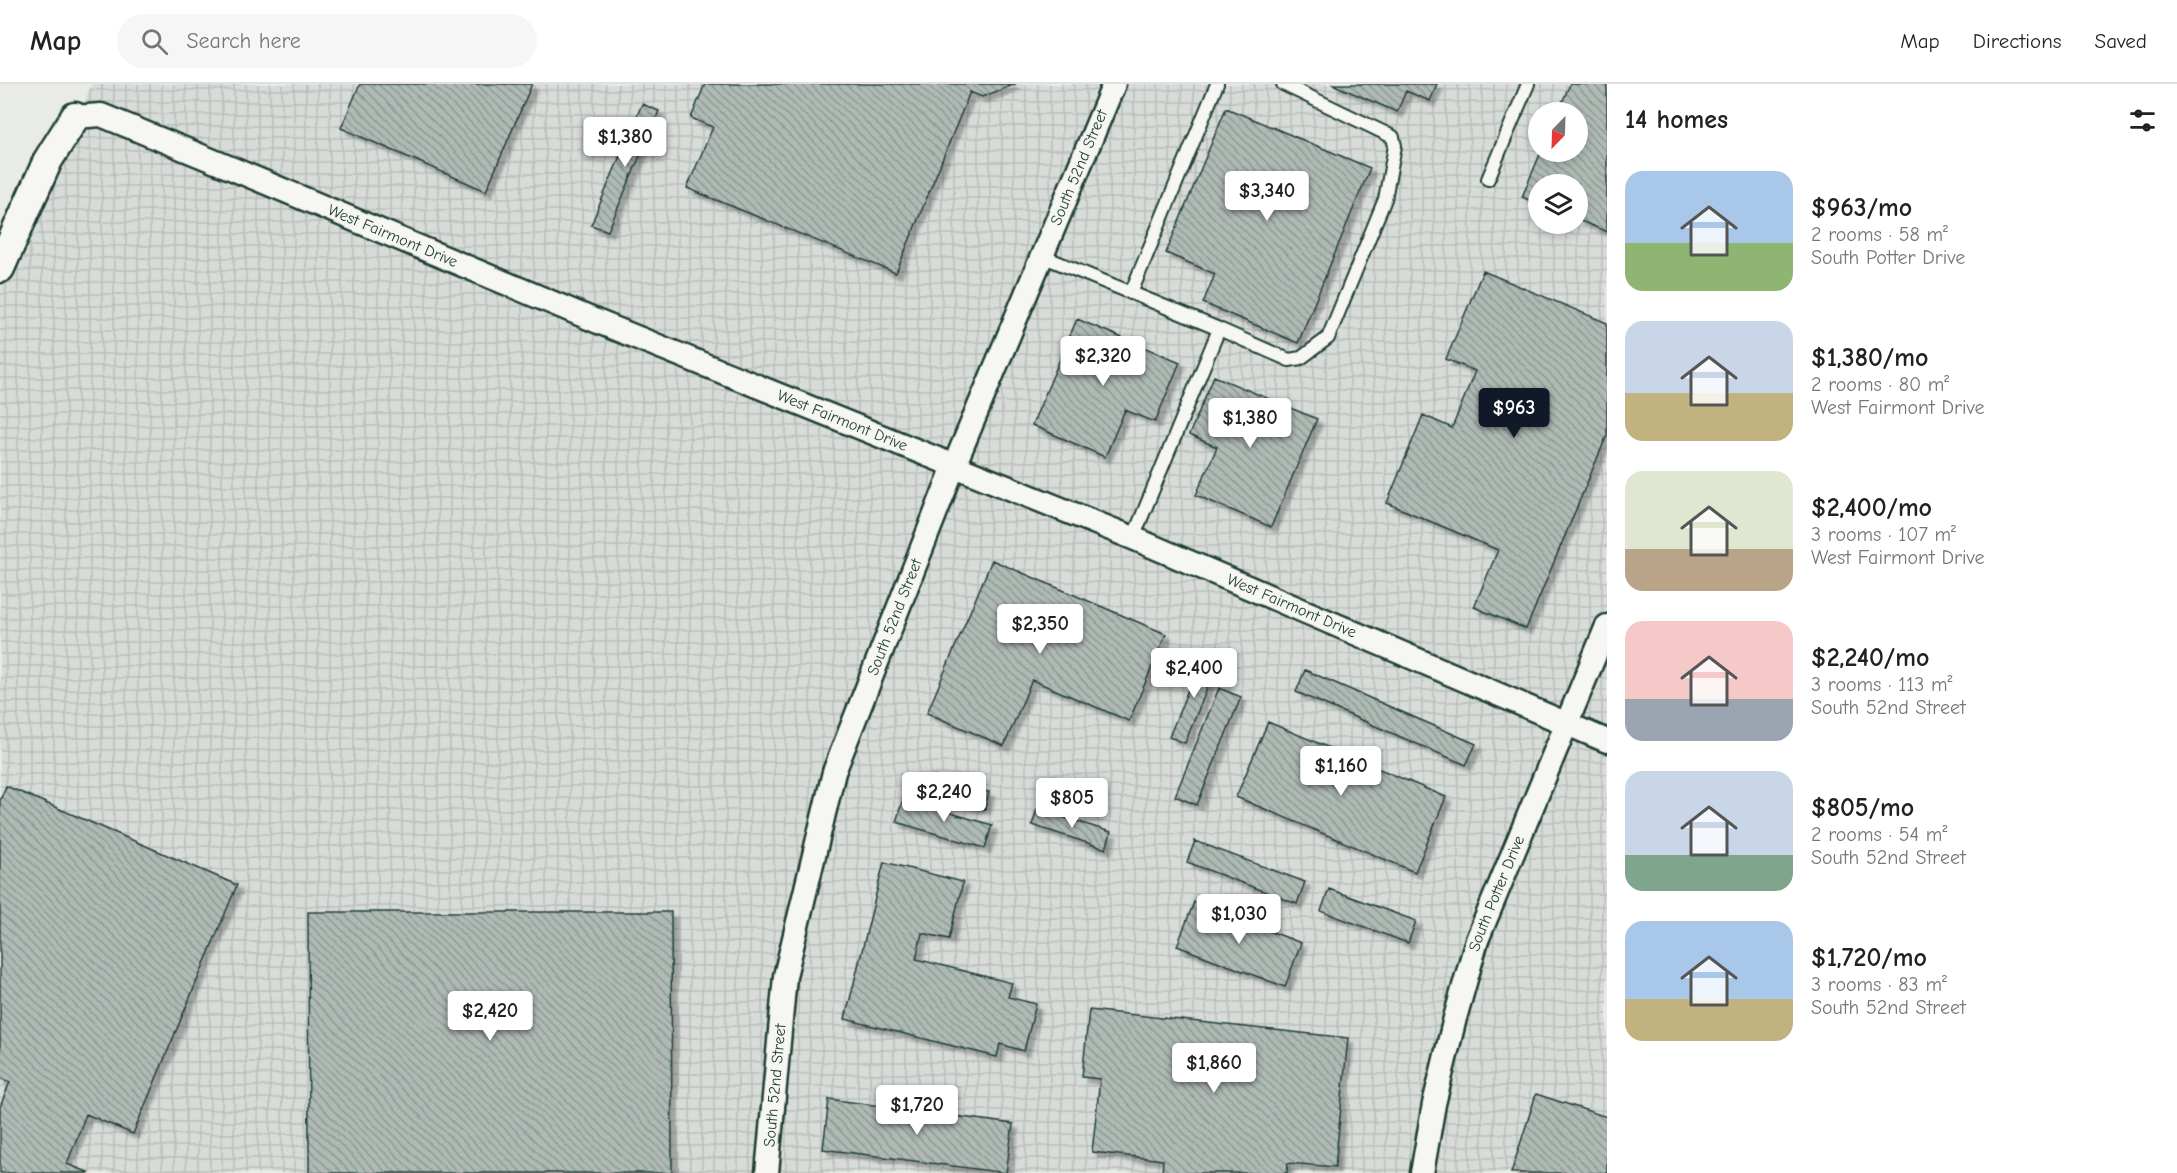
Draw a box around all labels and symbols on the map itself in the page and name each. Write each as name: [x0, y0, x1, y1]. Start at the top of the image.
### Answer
north arrow: [1528, 102, 1588, 162]
street label: South 52nd Street: [1047, 106, 1111, 228]
pin: $1,380: [576, 117, 674, 168]
pin: $3,340: [1218, 171, 1316, 222]
street label: West Fairmont Drive: [325, 201, 460, 271]
pin: $2,320: [1054, 336, 1152, 387]
street label: West Fairmont Drive: [775, 386, 910, 455]
pin: $963: [1478, 388, 1550, 439]
pin: $1,380: [1201, 398, 1299, 449]
street label: South 52nd Street: [864, 556, 926, 678]
street label: West Fairmont Drive: [1224, 570, 1359, 642]
pin: $2,350: [991, 604, 1089, 655]
pin: $2,400: [1145, 648, 1243, 699]
pin: $1,160: [1292, 746, 1390, 797]
pin: $2,240: [895, 772, 993, 823]
pin: $805: [1036, 778, 1108, 829]
street label: South Potter Drive: [1465, 833, 1528, 953]
pin: $1,030: [1190, 894, 1288, 945]
pin: $2,420: [441, 991, 539, 1042]
street label: South 52nd Street: [760, 1022, 790, 1148]
pin: $1,860: [1165, 1043, 1263, 1094]
pin: $1,720: [868, 1085, 966, 1136]

